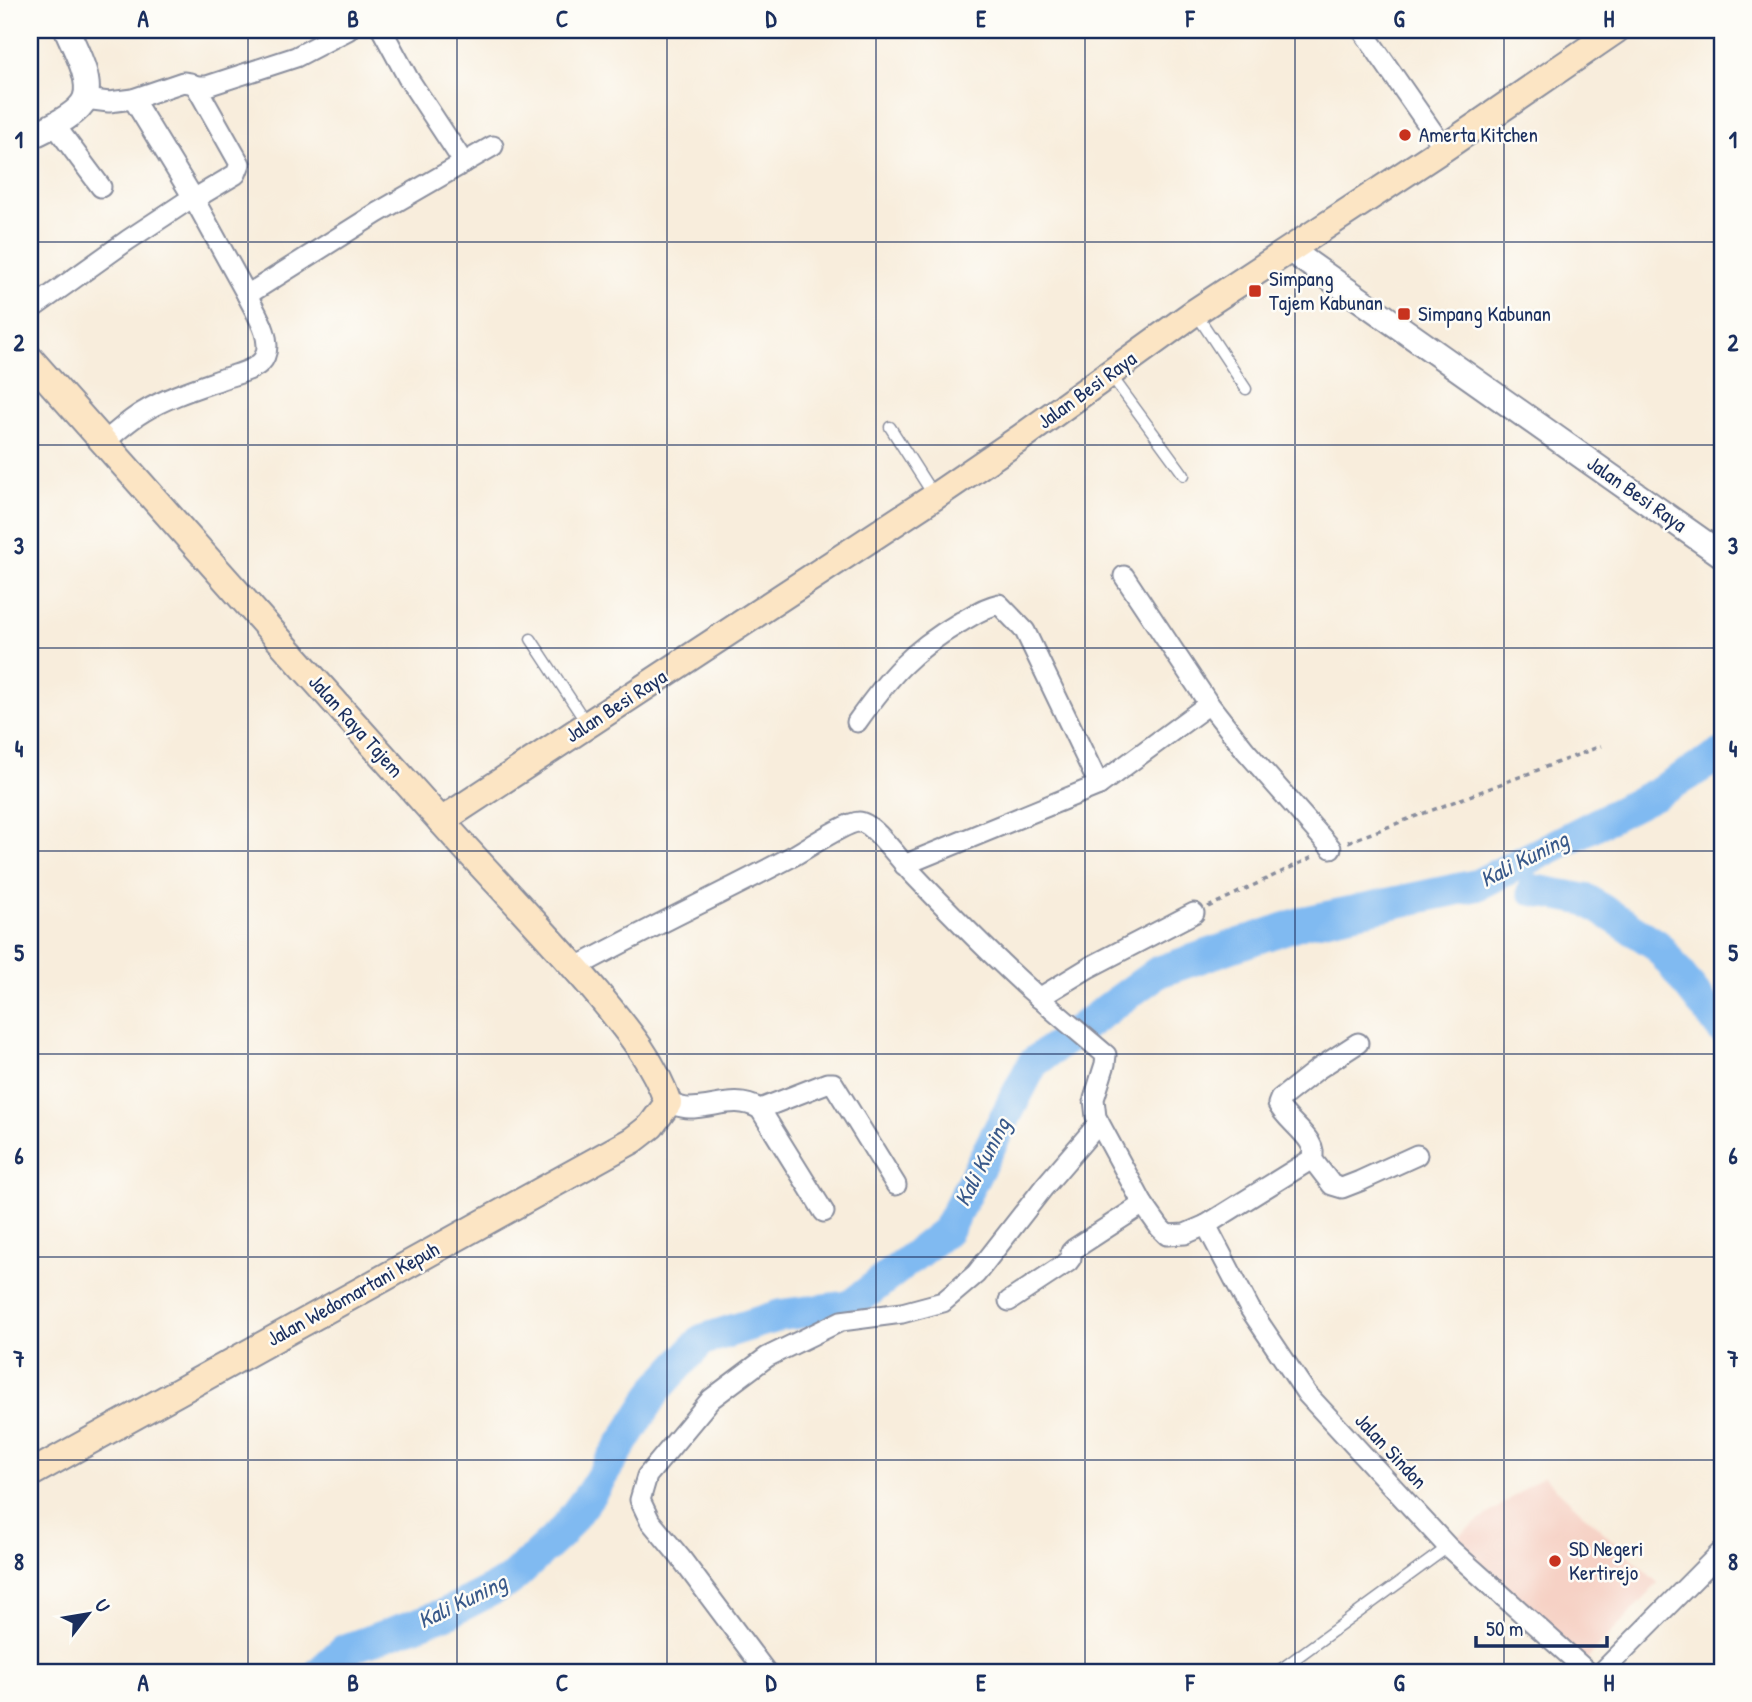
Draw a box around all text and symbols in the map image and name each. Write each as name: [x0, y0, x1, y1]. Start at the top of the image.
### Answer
text: A: [137, 3, 149, 34]
text: B: [347, 3, 359, 34]
text: C: [556, 3, 568, 34]
text: D: [766, 3, 778, 34]
text: E: [976, 3, 987, 34]
text: F: [1185, 3, 1196, 34]
text: G: [1393, 3, 1405, 34]
text: H: [1604, 3, 1615, 34]
place label: Amerta Kitchen: [1419, 120, 1538, 149]
text: 1: [15, 124, 23, 155]
text: 1: [1729, 124, 1737, 155]
marker: Amerta Kitchen: [1397, 127, 1413, 143]
place label: Simpang Tajem Kabunan: [1269, 264, 1383, 317]
marker: Simpang Tajem Kabunan: [1247, 283, 1263, 299]
place label: Simpang Kabunan: [1418, 299, 1551, 328]
marker: Simpang Kabunan: [1396, 306, 1412, 322]
text: 2: [14, 327, 25, 358]
text: 2: [1728, 327, 1739, 358]
street label: Jalan Besi Raya: [1031, 344, 1142, 435]
street label: Jalan Besi Raya: [1582, 449, 1693, 539]
text: 3: [14, 530, 24, 561]
text: 3: [1728, 530, 1738, 561]
street label: Jalan Besi Raya: [559, 662, 672, 749]
street label: Jalan Raya Tajem: [302, 668, 410, 783]
text: 4: [15, 733, 24, 764]
text: 4: [1729, 733, 1738, 764]
water label: Kali Kuning: [1474, 822, 1575, 895]
text: 5: [14, 937, 24, 968]
text: 5: [1728, 937, 1738, 968]
water label: Kali Kuning: [946, 1111, 1019, 1212]
text: 6: [14, 1140, 24, 1171]
text: 6: [1728, 1140, 1738, 1171]
street label: Jalan Wedomartani Kepuh: [261, 1234, 444, 1353]
text: 7: [12, 1343, 25, 1374]
text: 7: [1726, 1343, 1739, 1374]
street label: Jalan Sindon: [1349, 1406, 1434, 1495]
place label: SD Negeri Kertirejo: [1569, 1534, 1643, 1587]
text: 8: [14, 1546, 24, 1577]
text: 8: [1728, 1546, 1738, 1577]
marker: SD Negeri Kertirejo: [1547, 1553, 1563, 1569]
water label: Kali Kuning: [412, 1565, 513, 1636]
north arrow: [52, 1580, 122, 1650]
text: U: [89, 1594, 117, 1617]
scale bar: [1476, 1604, 1607, 1648]
text: 50 m: [1486, 1614, 1523, 1643]
text: A: [137, 1667, 149, 1698]
text: B: [347, 1667, 359, 1698]
text: C: [556, 1667, 568, 1698]
text: D: [766, 1667, 778, 1698]
text: E: [976, 1667, 987, 1698]
text: F: [1185, 1667, 1196, 1698]
text: G: [1393, 1667, 1405, 1698]
text: H: [1604, 1667, 1615, 1698]

